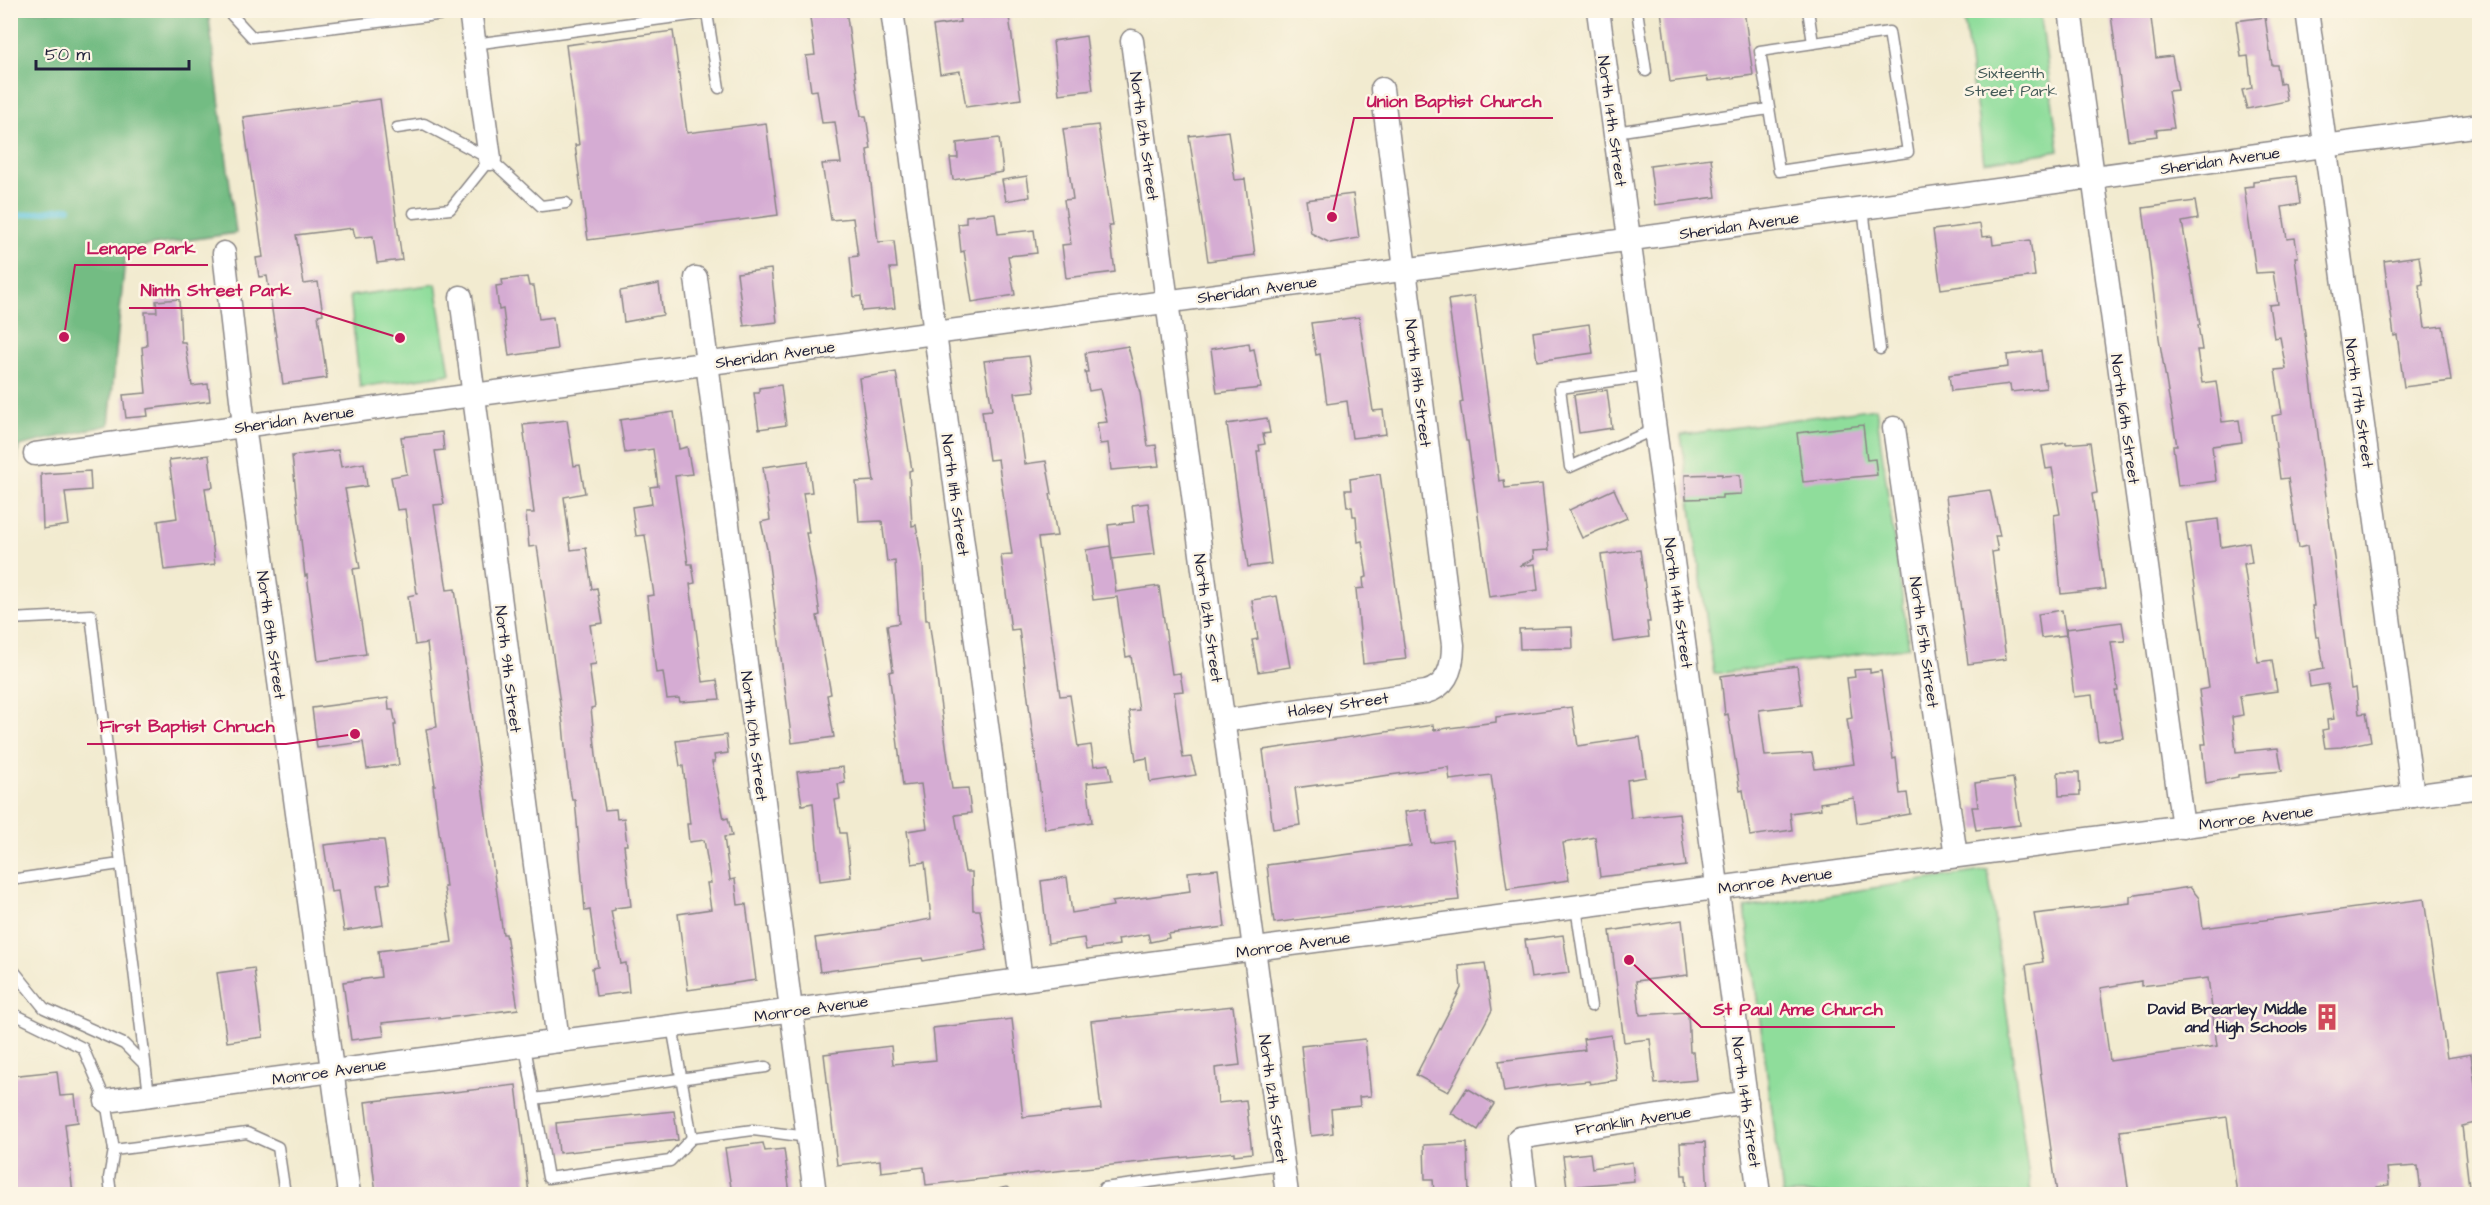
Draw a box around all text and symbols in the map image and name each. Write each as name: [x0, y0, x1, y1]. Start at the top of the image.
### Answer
scale bar: [36, 33, 189, 71]
text: 50 m: [45, 42, 90, 67]
street label: North 14th Street: [1592, 54, 1632, 188]
park label: Sixteenth Street Park: [1965, 62, 2058, 102]
street label: North 12th Street: [1124, 70, 1164, 203]
callout: Union Baptist Church: [1354, 82, 1553, 118]
text: Union Baptist Church: [1367, 89, 1542, 114]
street label: Sheridan Avenue: [2159, 142, 2282, 180]
street label: Sheridan Avenue: [1678, 207, 1801, 245]
callout: Lenape Park: [75, 229, 208, 265]
text: Lenape Park: [87, 236, 196, 261]
street label: Sheridan Avenue: [1196, 271, 1319, 309]
callout: Ninth Street Park: [129, 272, 304, 308]
text: Ninth Street Park: [141, 278, 292, 303]
street label: North 13th Street: [1399, 318, 1437, 449]
street label: Sheridan Avenue: [714, 336, 837, 374]
street label: North 17th Street: [2339, 337, 2379, 470]
street label: North 16th Street: [2105, 353, 2145, 486]
street label: Sheridan Avenue: [233, 401, 356, 439]
street label: North 11th Street: [936, 433, 975, 558]
street label: North 14th Street: [1658, 536, 1698, 670]
street label: North 12th Street: [1188, 552, 1228, 685]
street label: North 8th Street: [251, 570, 291, 701]
street label: North 15th Street: [1904, 575, 1944, 710]
street label: North 9th Street: [489, 604, 527, 734]
street label: North 10th Street: [735, 670, 773, 803]
street label: Halsey Street: [1286, 687, 1391, 724]
callout: First Baptist Chruch: [87, 708, 286, 744]
text: First Baptist Chruch: [99, 714, 276, 739]
street label: Monroe Avenue: [2198, 800, 2315, 836]
street label: Monroe Avenue: [1717, 862, 1834, 900]
street label: Monroe Avenue: [1235, 926, 1352, 964]
street label: Monroe Avenue: [753, 990, 870, 1028]
callout: St Paul Ame Church: [1701, 991, 1895, 1027]
text: St Paul Ame Church: [1712, 997, 1884, 1022]
place label: David Brearley Middle and High Schools: [2148, 998, 2307, 1040]
building icon: David Brearley Middle and High Schools: [2312, 1002, 2342, 1032]
street label: North 12th Street: [1253, 1033, 1293, 1166]
street label: North 14th Street: [1726, 1035, 1766, 1169]
street label: Monroe Avenue: [271, 1053, 388, 1091]
street label: Franklin Avenue: [1574, 1101, 1693, 1141]

